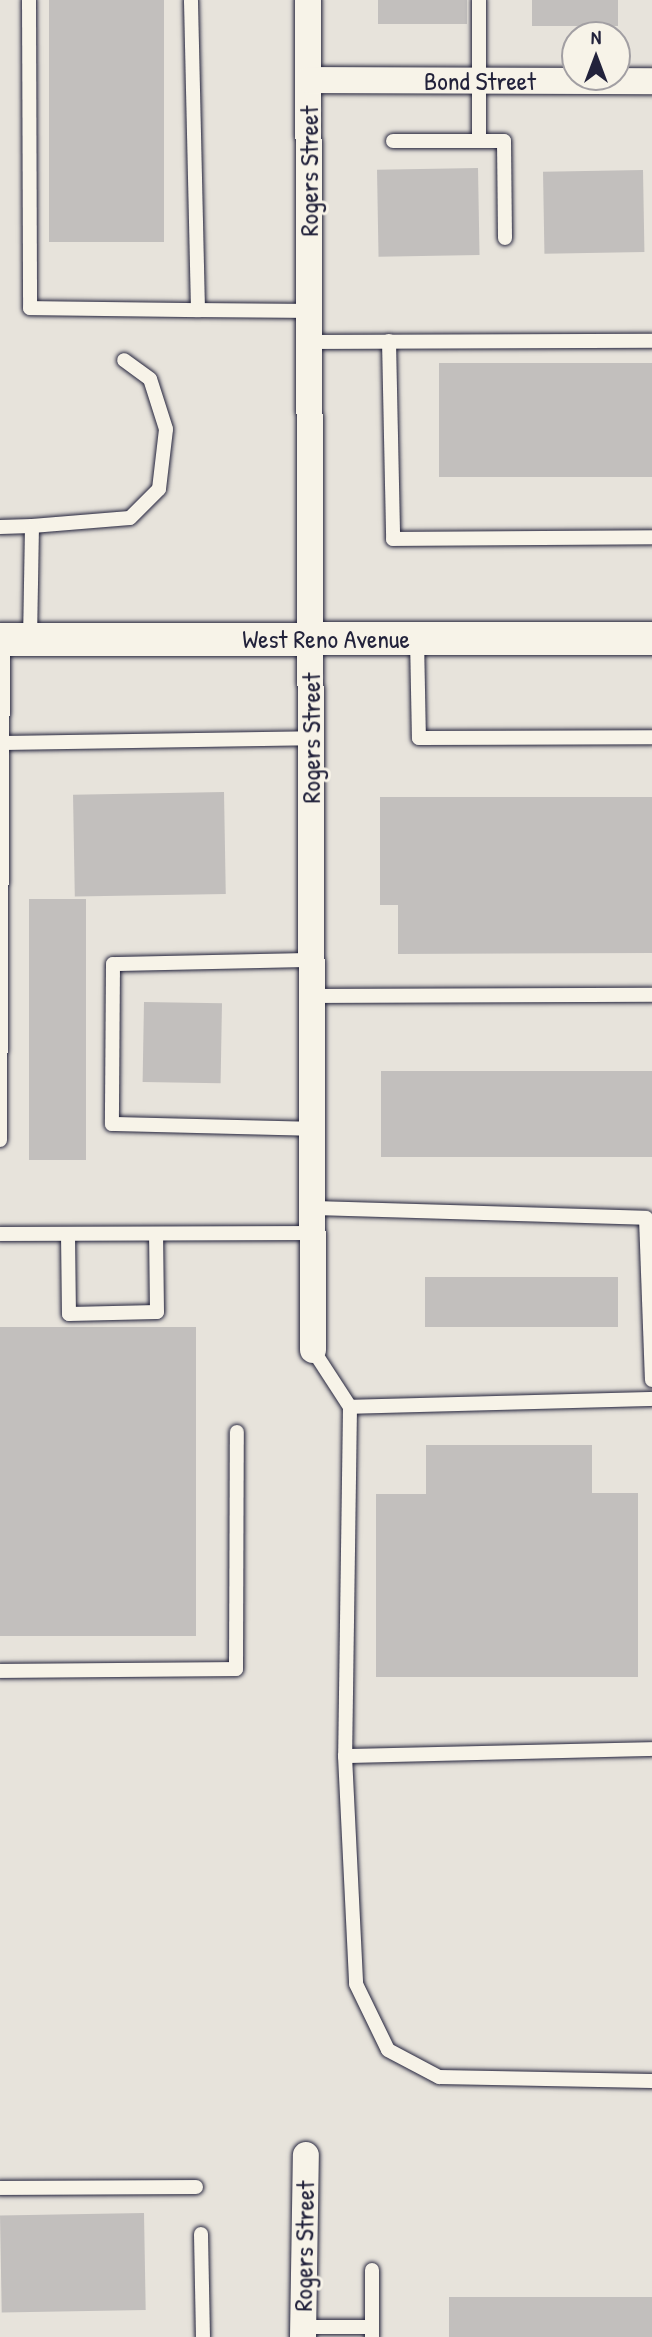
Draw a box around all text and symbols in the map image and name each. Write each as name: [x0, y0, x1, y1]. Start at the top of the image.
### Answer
north arrow: [561, 21, 631, 91]
text: N: [591, 24, 601, 50]
street label: Bond Street: [424, 65, 536, 97]
street label: Rogers Street: [293, 106, 325, 236]
street label: West Reno Avenue: [242, 623, 410, 655]
street label: Rogers Street: [295, 673, 327, 803]
street label: Rogers Street: [287, 2180, 321, 2312]

